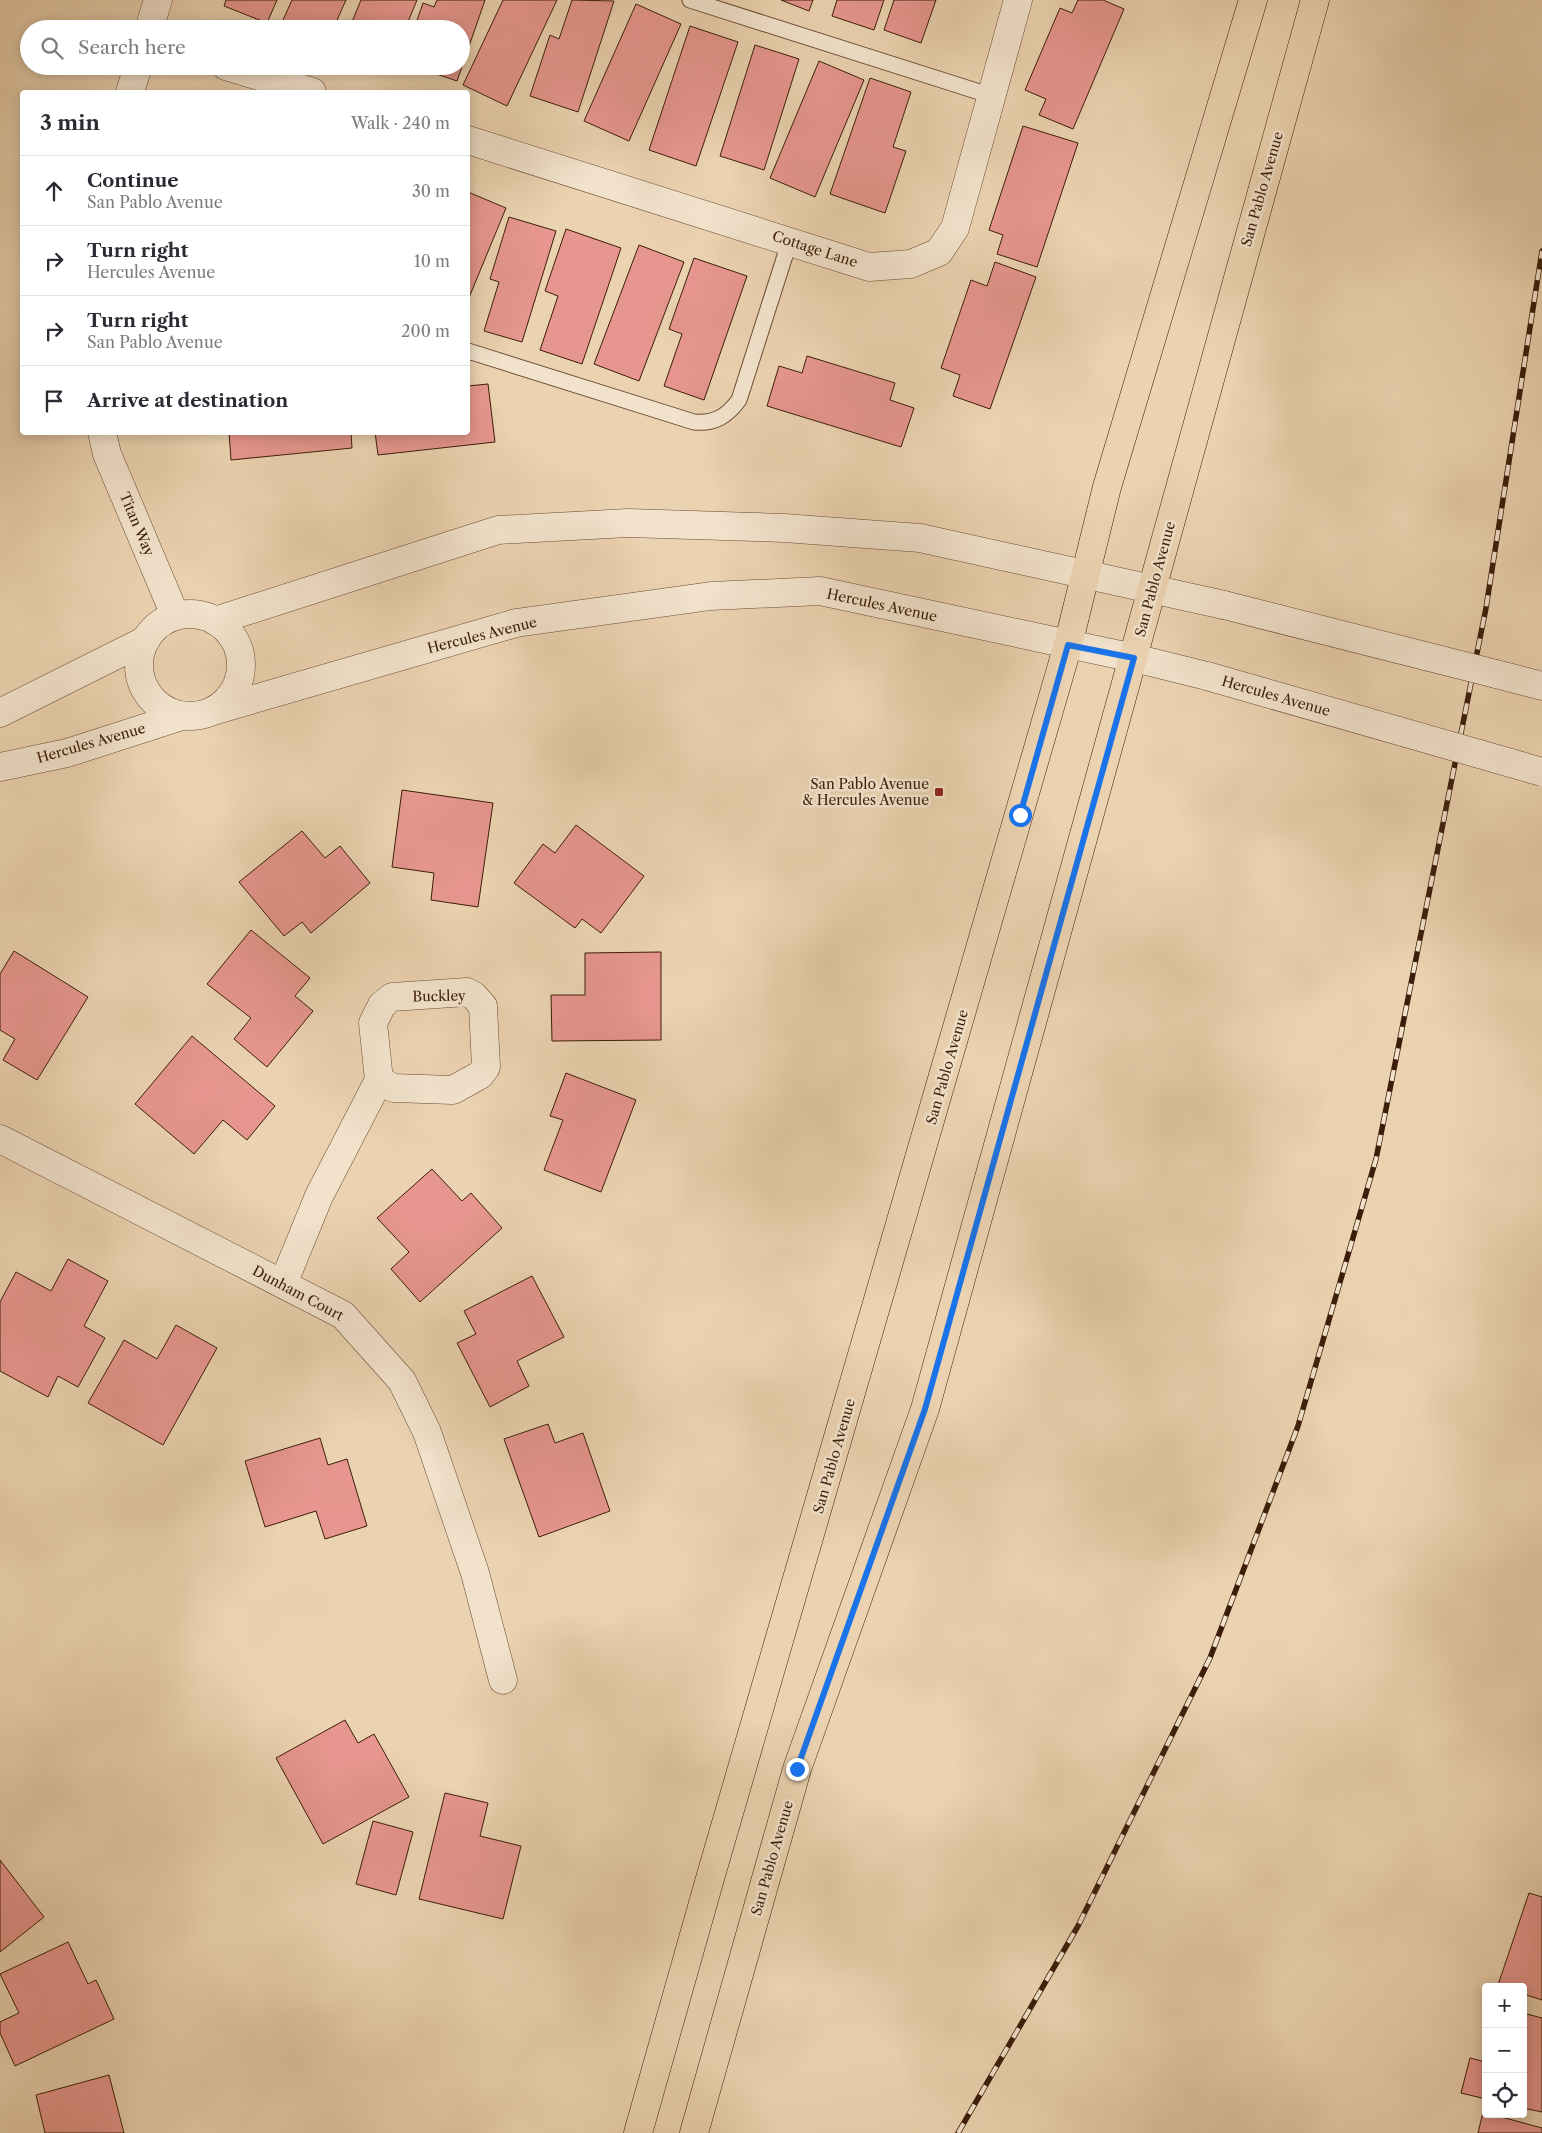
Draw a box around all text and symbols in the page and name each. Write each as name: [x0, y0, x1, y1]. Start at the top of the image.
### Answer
search box: [20, 20, 470, 75]
icon: search: [38, 34, 66, 62]
text: Search here: [78, 36, 186, 59]
text: 3 min: [40, 110, 100, 135]
text: Walk · 240 m: [351, 113, 450, 133]
street label: San Pablo Avenue: [1237, 129, 1287, 249]
text: Continue: [87, 169, 179, 192]
icon: ahead: [40, 177, 68, 205]
text: 30 m: [412, 181, 450, 201]
text: San Pablo Avenue: [87, 192, 223, 212]
street label: Cottage Lane: [770, 227, 860, 271]
text: Turn right: [87, 239, 188, 262]
icon: right: [40, 247, 68, 275]
text: 10 m: [414, 251, 450, 271]
text: Hercules Avenue: [87, 262, 215, 282]
text: Turn right: [87, 309, 188, 332]
icon: right: [40, 317, 68, 345]
text: 200 m: [401, 321, 450, 341]
text: San Pablo Avenue: [87, 332, 223, 352]
icon: arrive: [40, 387, 68, 415]
text: Arrive at destination: [87, 389, 288, 412]
street label: Titan Way: [115, 489, 159, 559]
street label: San Pablo Avenue: [1131, 519, 1179, 639]
street label: Hercules Avenue: [825, 585, 939, 626]
street label: Hercules Avenue: [425, 613, 539, 657]
street label: Hercules Avenue: [1220, 672, 1333, 720]
street label: Hercules Avenue: [35, 719, 148, 767]
place label: San Pablo Avenue & Hercules Avenue: [802, 775, 929, 809]
marker: San Pablo Avenue & Hercules Avenue: [933, 786, 945, 798]
route start: [1009, 804, 1032, 827]
street label: Buckley: [412, 987, 466, 1005]
street label: San Pablo Avenue: [922, 1007, 972, 1127]
street label: Dunham Court: [249, 1261, 347, 1325]
street label: San Pablo Avenue: [809, 1396, 859, 1516]
route end: [786, 1758, 809, 1781]
street label: San Pablo Avenue: [747, 1798, 797, 1918]
map controls: [1482, 1983, 1527, 2118]
button: +: [1482, 1983, 1527, 2028]
button: −: [1482, 2028, 1527, 2073]
button: locate: [1482, 2073, 1527, 2118]

